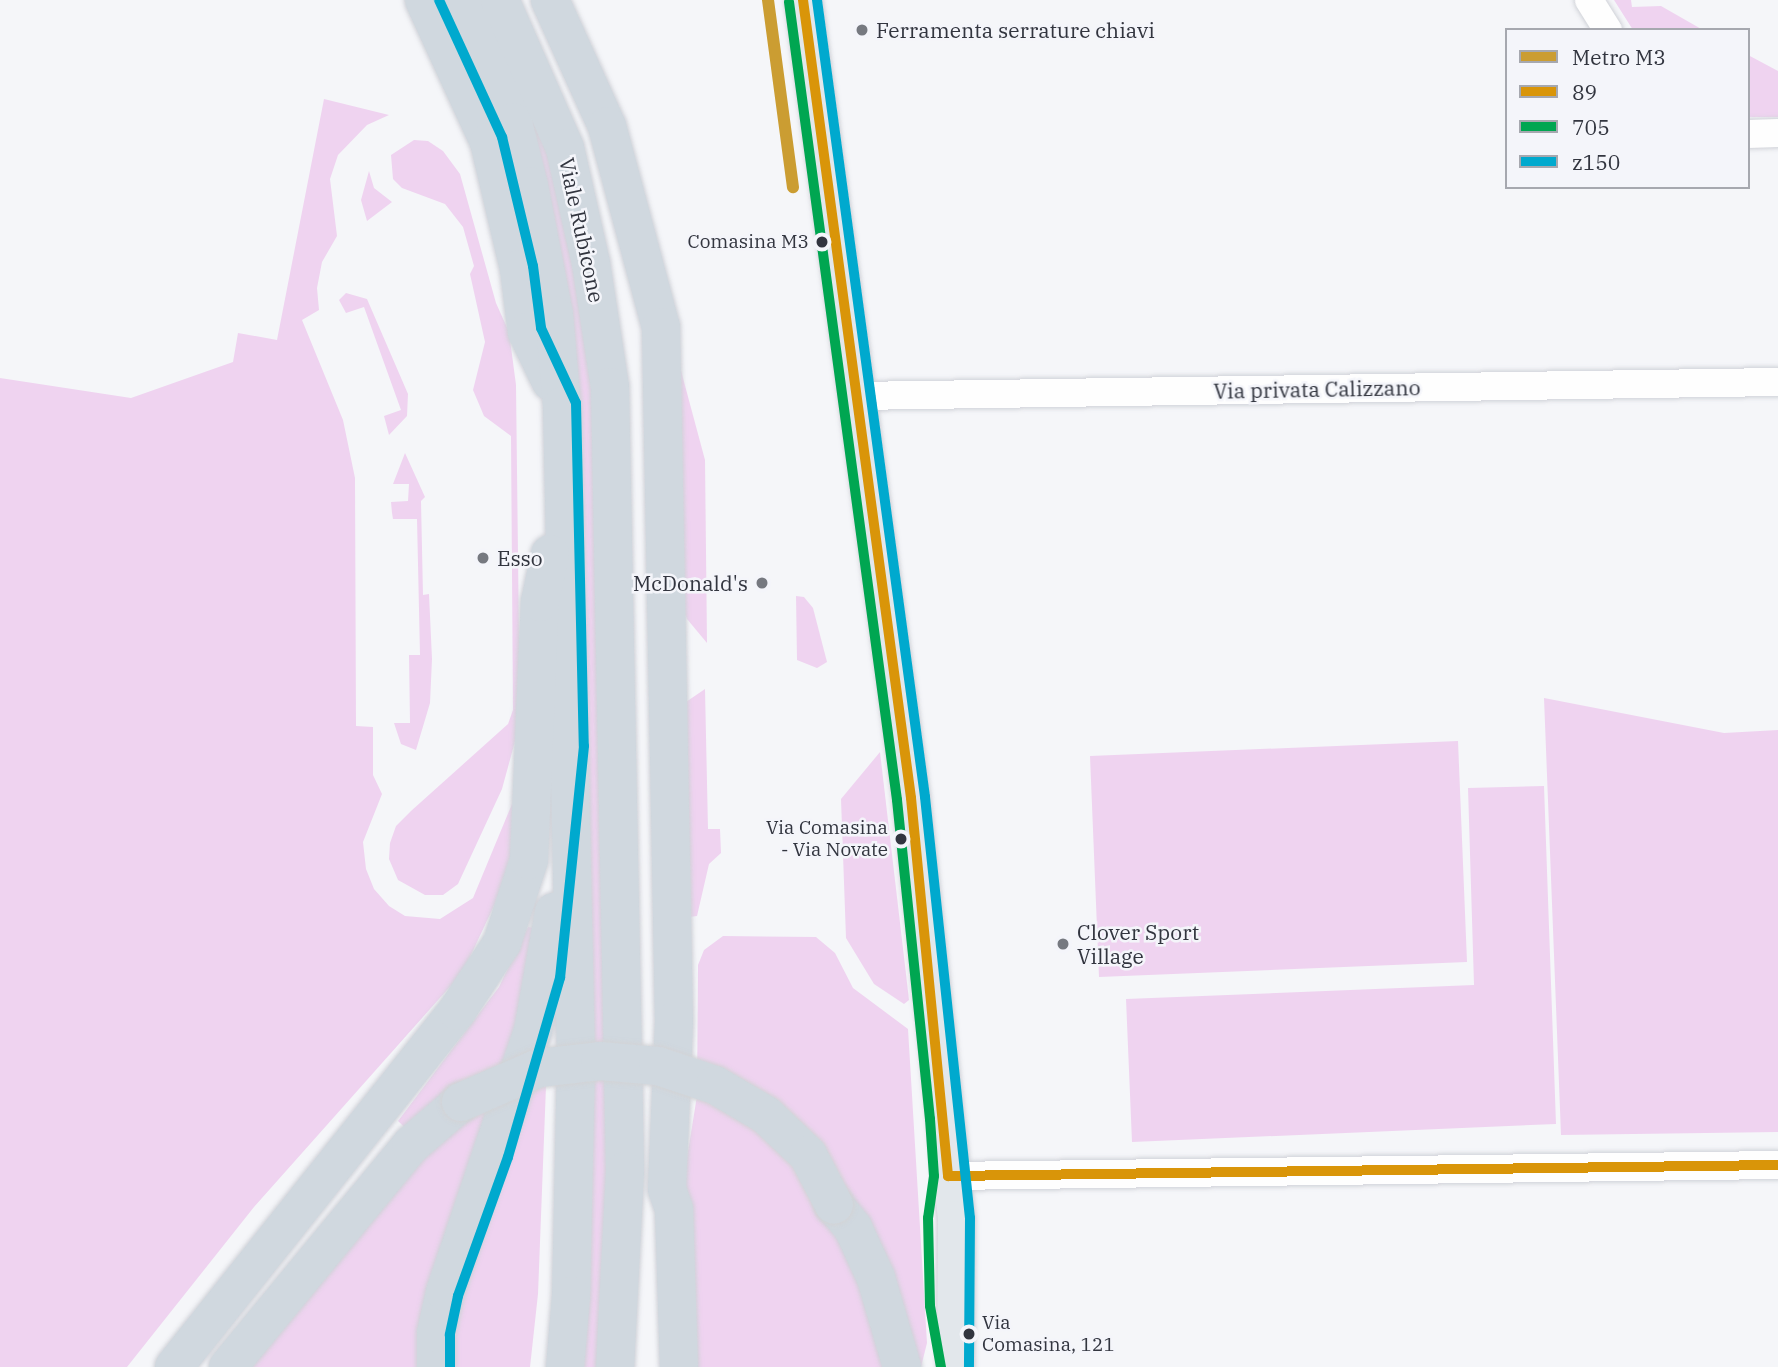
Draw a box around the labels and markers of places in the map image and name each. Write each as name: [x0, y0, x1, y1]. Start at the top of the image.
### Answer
place label: Ferramenta serrature chiavi: [876, 17, 1155, 43]
marker: Ferramenta serrature chiavi: [854, 22, 870, 38]
place label: Comasina M3: [688, 231, 809, 253]
marker: Comasina M3: [815, 235, 829, 249]
place label: Esso: [497, 545, 543, 571]
marker: Esso: [475, 550, 491, 566]
place label: McDonald's: [633, 570, 748, 596]
marker: McDonald's: [754, 575, 770, 591]
place label: Via Comasina - Via Novate: [766, 817, 888, 861]
marker: Via Comasina - Via Novate: [894, 832, 908, 846]
place label: Clover Sport Village: [1077, 919, 1199, 969]
marker: Clover Sport Village: [1055, 936, 1071, 952]
place label: Via Comasina, 121: [982, 1312, 1115, 1356]
marker: Via Comasina, 121: [962, 1327, 976, 1341]

